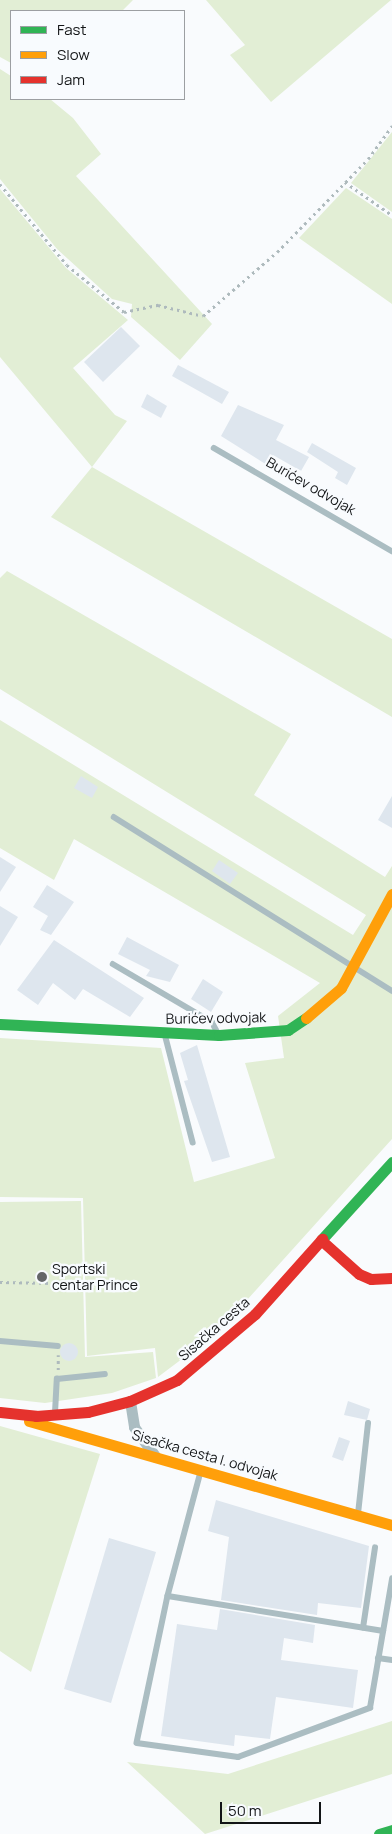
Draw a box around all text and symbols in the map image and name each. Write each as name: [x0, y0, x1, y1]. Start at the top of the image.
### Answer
legend: [10, 10, 185, 100]
text: Fast: [57, 19, 86, 40]
text: Slow: [57, 44, 90, 65]
text: Jam: [57, 69, 85, 90]
street label: Burićev odvojak: [263, 454, 359, 518]
street label: Burićev odvojak: [166, 1009, 266, 1027]
place label: Sportski centar Prince: [52, 1261, 138, 1294]
marker: Sportski centar Prince: [36, 1271, 48, 1283]
street label: Sisačka cesta: [175, 1294, 253, 1364]
street label: Sisačka cesta I. odvojak: [130, 1426, 280, 1484]
scale bar: [222, 1792, 323, 1824]
text: 50 m: [228, 1800, 262, 1821]

